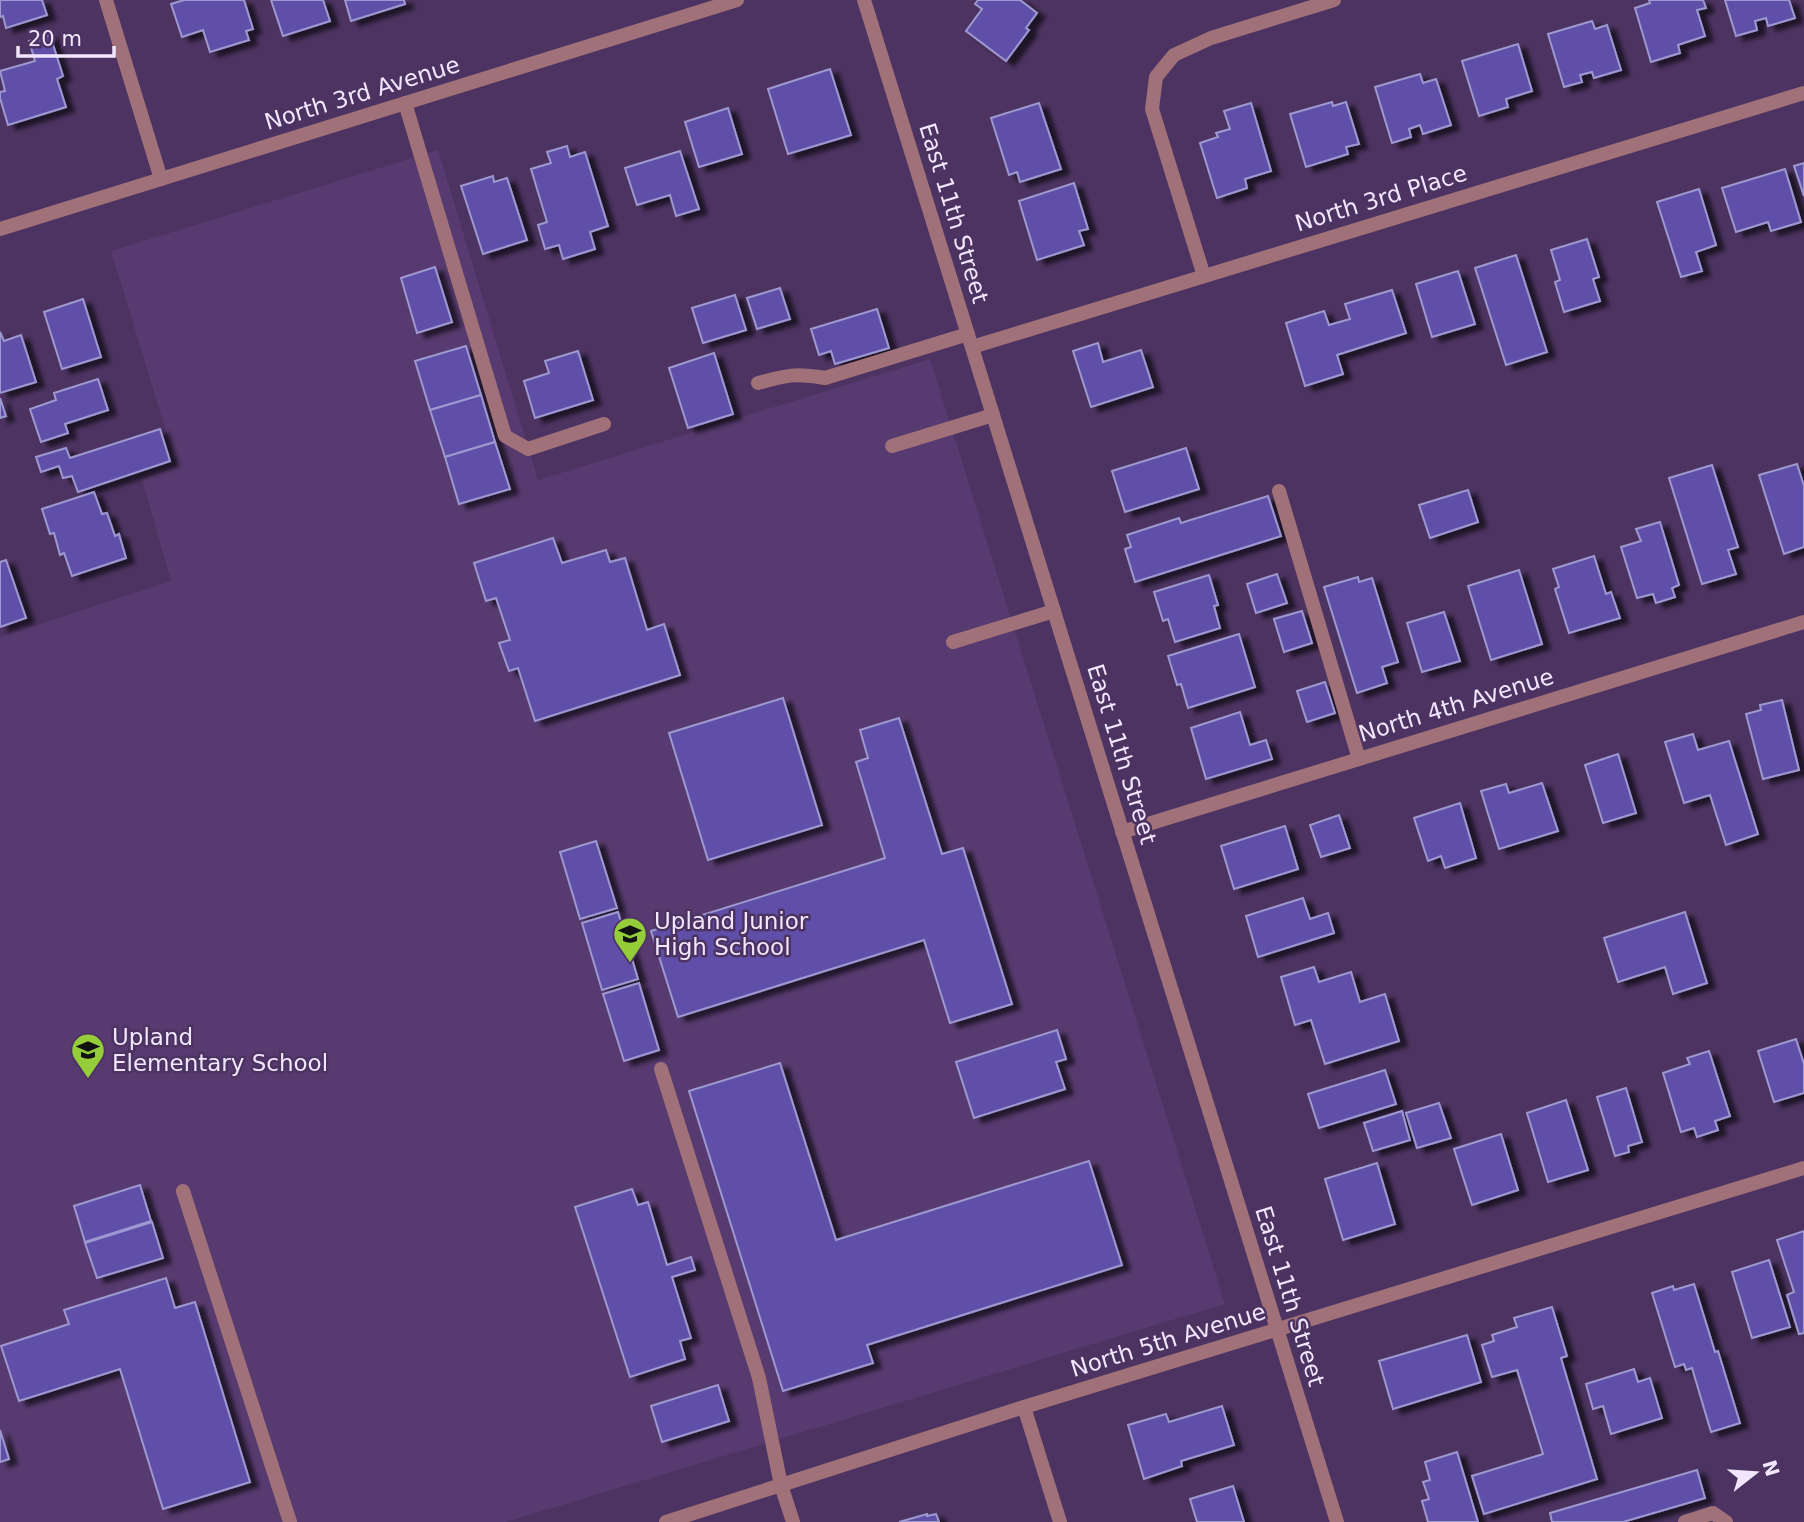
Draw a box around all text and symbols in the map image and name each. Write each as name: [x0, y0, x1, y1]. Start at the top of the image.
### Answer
scale bar: [18, 14, 114, 58]
text: 20 m: [28, 27, 82, 51]
street label: North 3rd Avenue: [261, 51, 463, 135]
street label: East 11th Street: [914, 120, 994, 306]
street label: North 3rd Place: [1292, 159, 1470, 237]
street label: East 11th Street: [1082, 661, 1162, 847]
street label: North 4th Avenue: [1355, 663, 1557, 747]
place label: Upland Junior High School: [654, 908, 809, 960]
school or university icon: Upland Junior High School: [611, 915, 649, 964]
place label: Upland Elementary School: [112, 1024, 328, 1076]
school or university icon: Upland Elementary School: [69, 1031, 107, 1080]
street label: East 11th Street: [1250, 1203, 1330, 1389]
street label: North 5th Avenue: [1067, 1298, 1269, 1382]
north arrow: [1720, 1438, 1790, 1508]
text: N: [1758, 1457, 1784, 1479]

